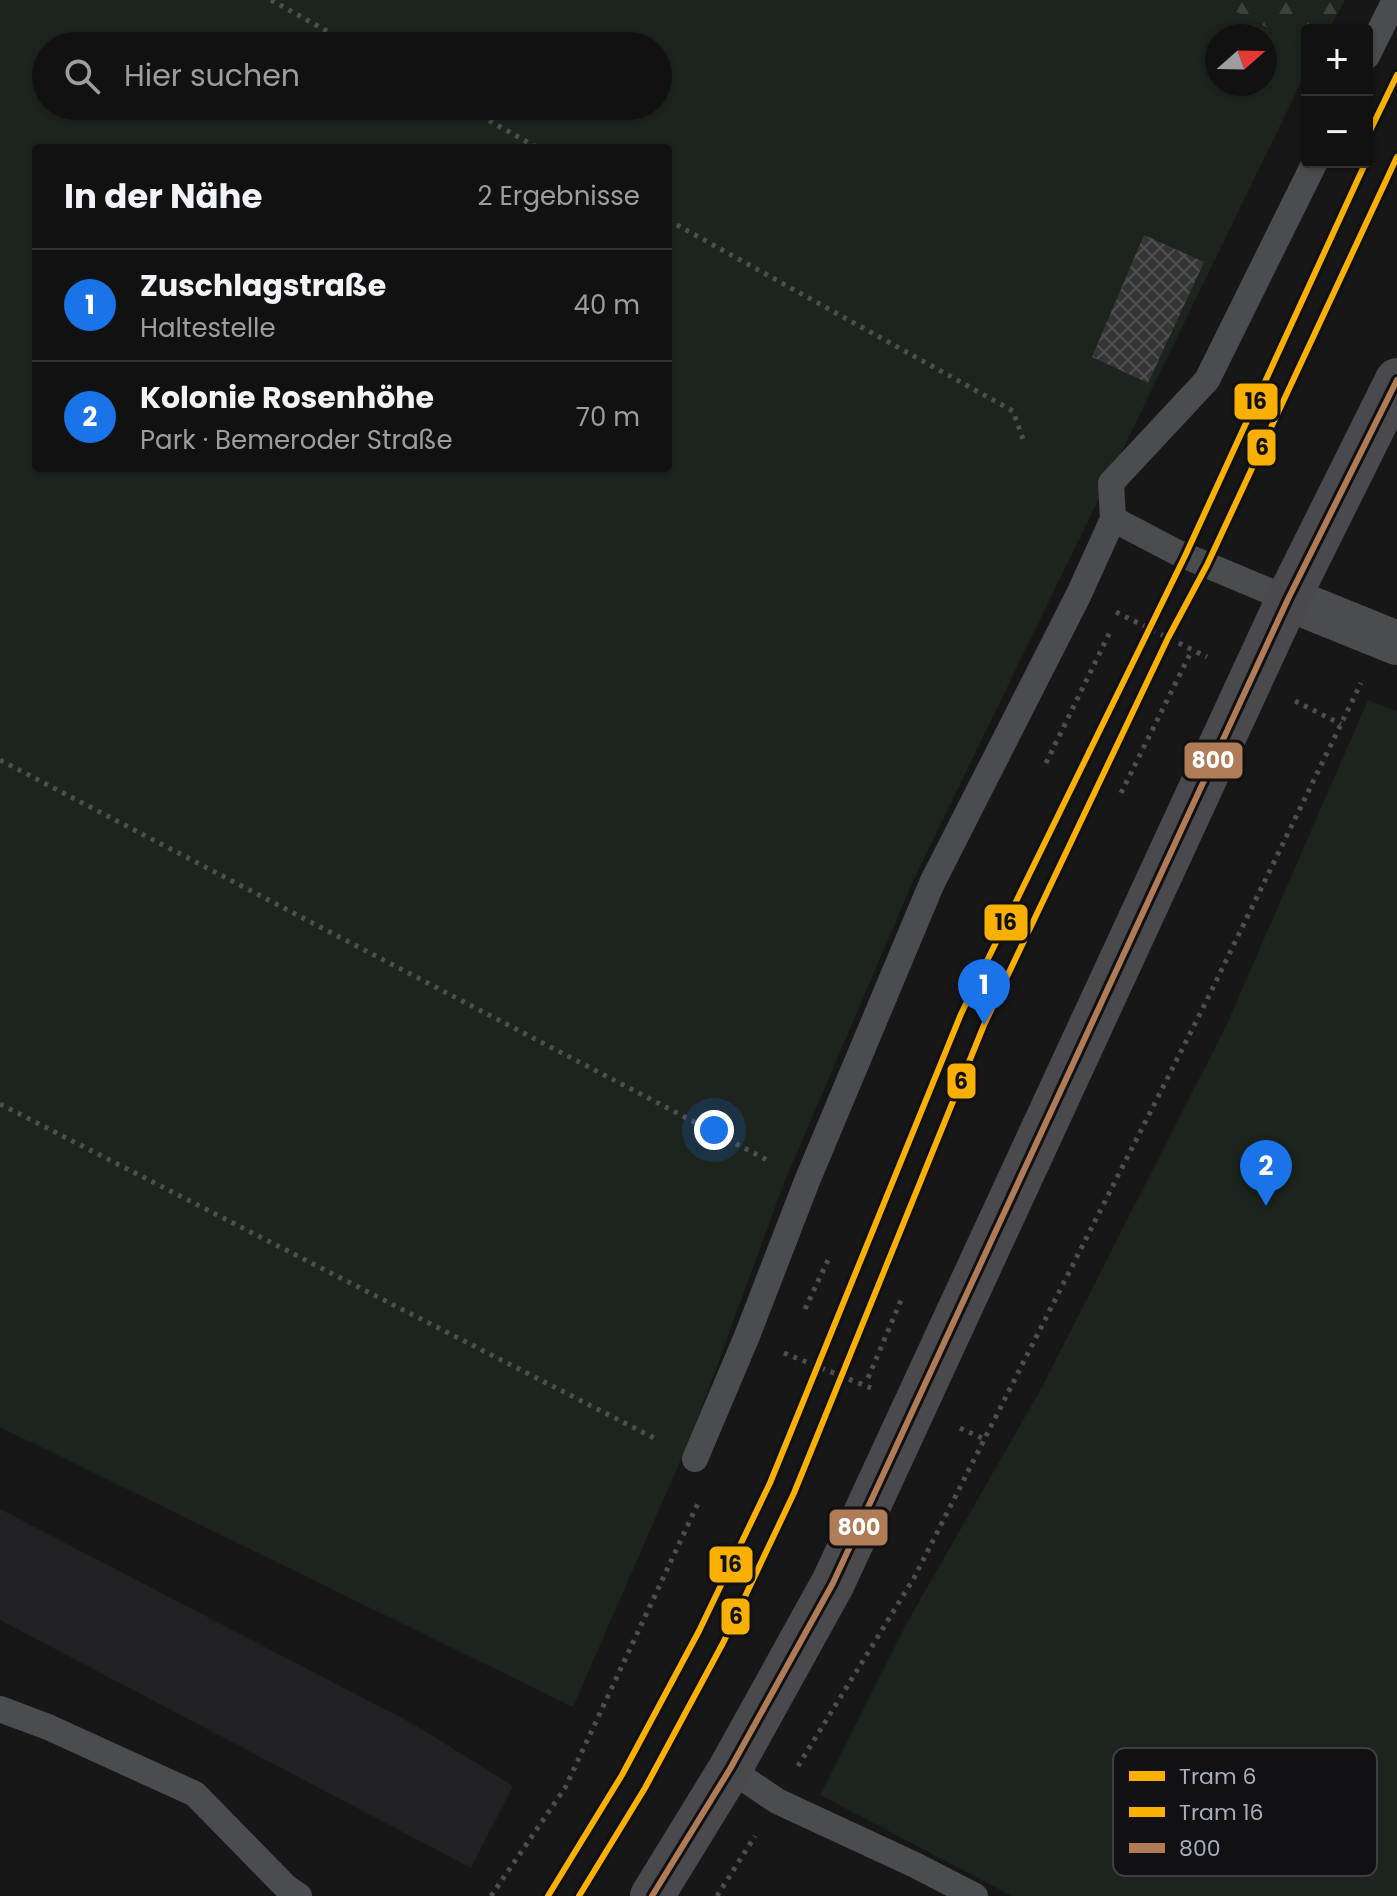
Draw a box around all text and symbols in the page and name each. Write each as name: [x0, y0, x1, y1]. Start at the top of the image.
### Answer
north arrow: [1205, 24, 1277, 96]
map controls: [1301, 24, 1373, 168]
button: +: [1301, 24, 1373, 96]
search box: [32, 32, 672, 120]
icon: search: [60, 54, 104, 98]
text: Hier suchen: [124, 54, 300, 97]
button: −: [1301, 96, 1373, 168]
text: In der Nähe: [64, 172, 262, 220]
text: 2 Ergebnisse: [477, 178, 640, 214]
text: Zuschlagstraße: [140, 264, 386, 307]
text: 1: [85, 287, 95, 323]
text: 40 m: [574, 287, 640, 323]
text: Haltestelle: [140, 310, 276, 346]
text: Kolonie Rosenhöhe: [140, 376, 434, 419]
line badge: 16: [1233, 382, 1279, 421]
text: 16: [1245, 386, 1267, 417]
text: 2: [83, 399, 97, 435]
text: 70 m: [576, 399, 640, 435]
text: Park · Bemeroder Straße: [140, 422, 453, 458]
line badge: 6: [1246, 428, 1277, 467]
text: 6: [1255, 432, 1269, 463]
line badge: 800: [1183, 741, 1244, 780]
text: 800: [1192, 745, 1234, 776]
line badge: 16: [983, 903, 1029, 942]
text: 16: [995, 907, 1017, 938]
pin: 1: [958, 959, 1010, 1025]
line badge: 6: [946, 1062, 977, 1100]
text: 6: [954, 1066, 968, 1097]
your location: [694, 1110, 734, 1150]
pin: 2: [1240, 1140, 1292, 1206]
line badge: 800: [828, 1508, 889, 1547]
text: 800: [838, 1512, 880, 1543]
line badge: 16: [708, 1545, 754, 1584]
text: 16: [720, 1549, 742, 1580]
line badge: 6: [720, 1597, 751, 1636]
text: 6: [729, 1601, 743, 1632]
legend: [1113, 1748, 1377, 1876]
text: Tram 6: [1179, 1761, 1256, 1792]
text: Tram 16: [1179, 1797, 1264, 1828]
text: 800: [1179, 1833, 1221, 1864]

